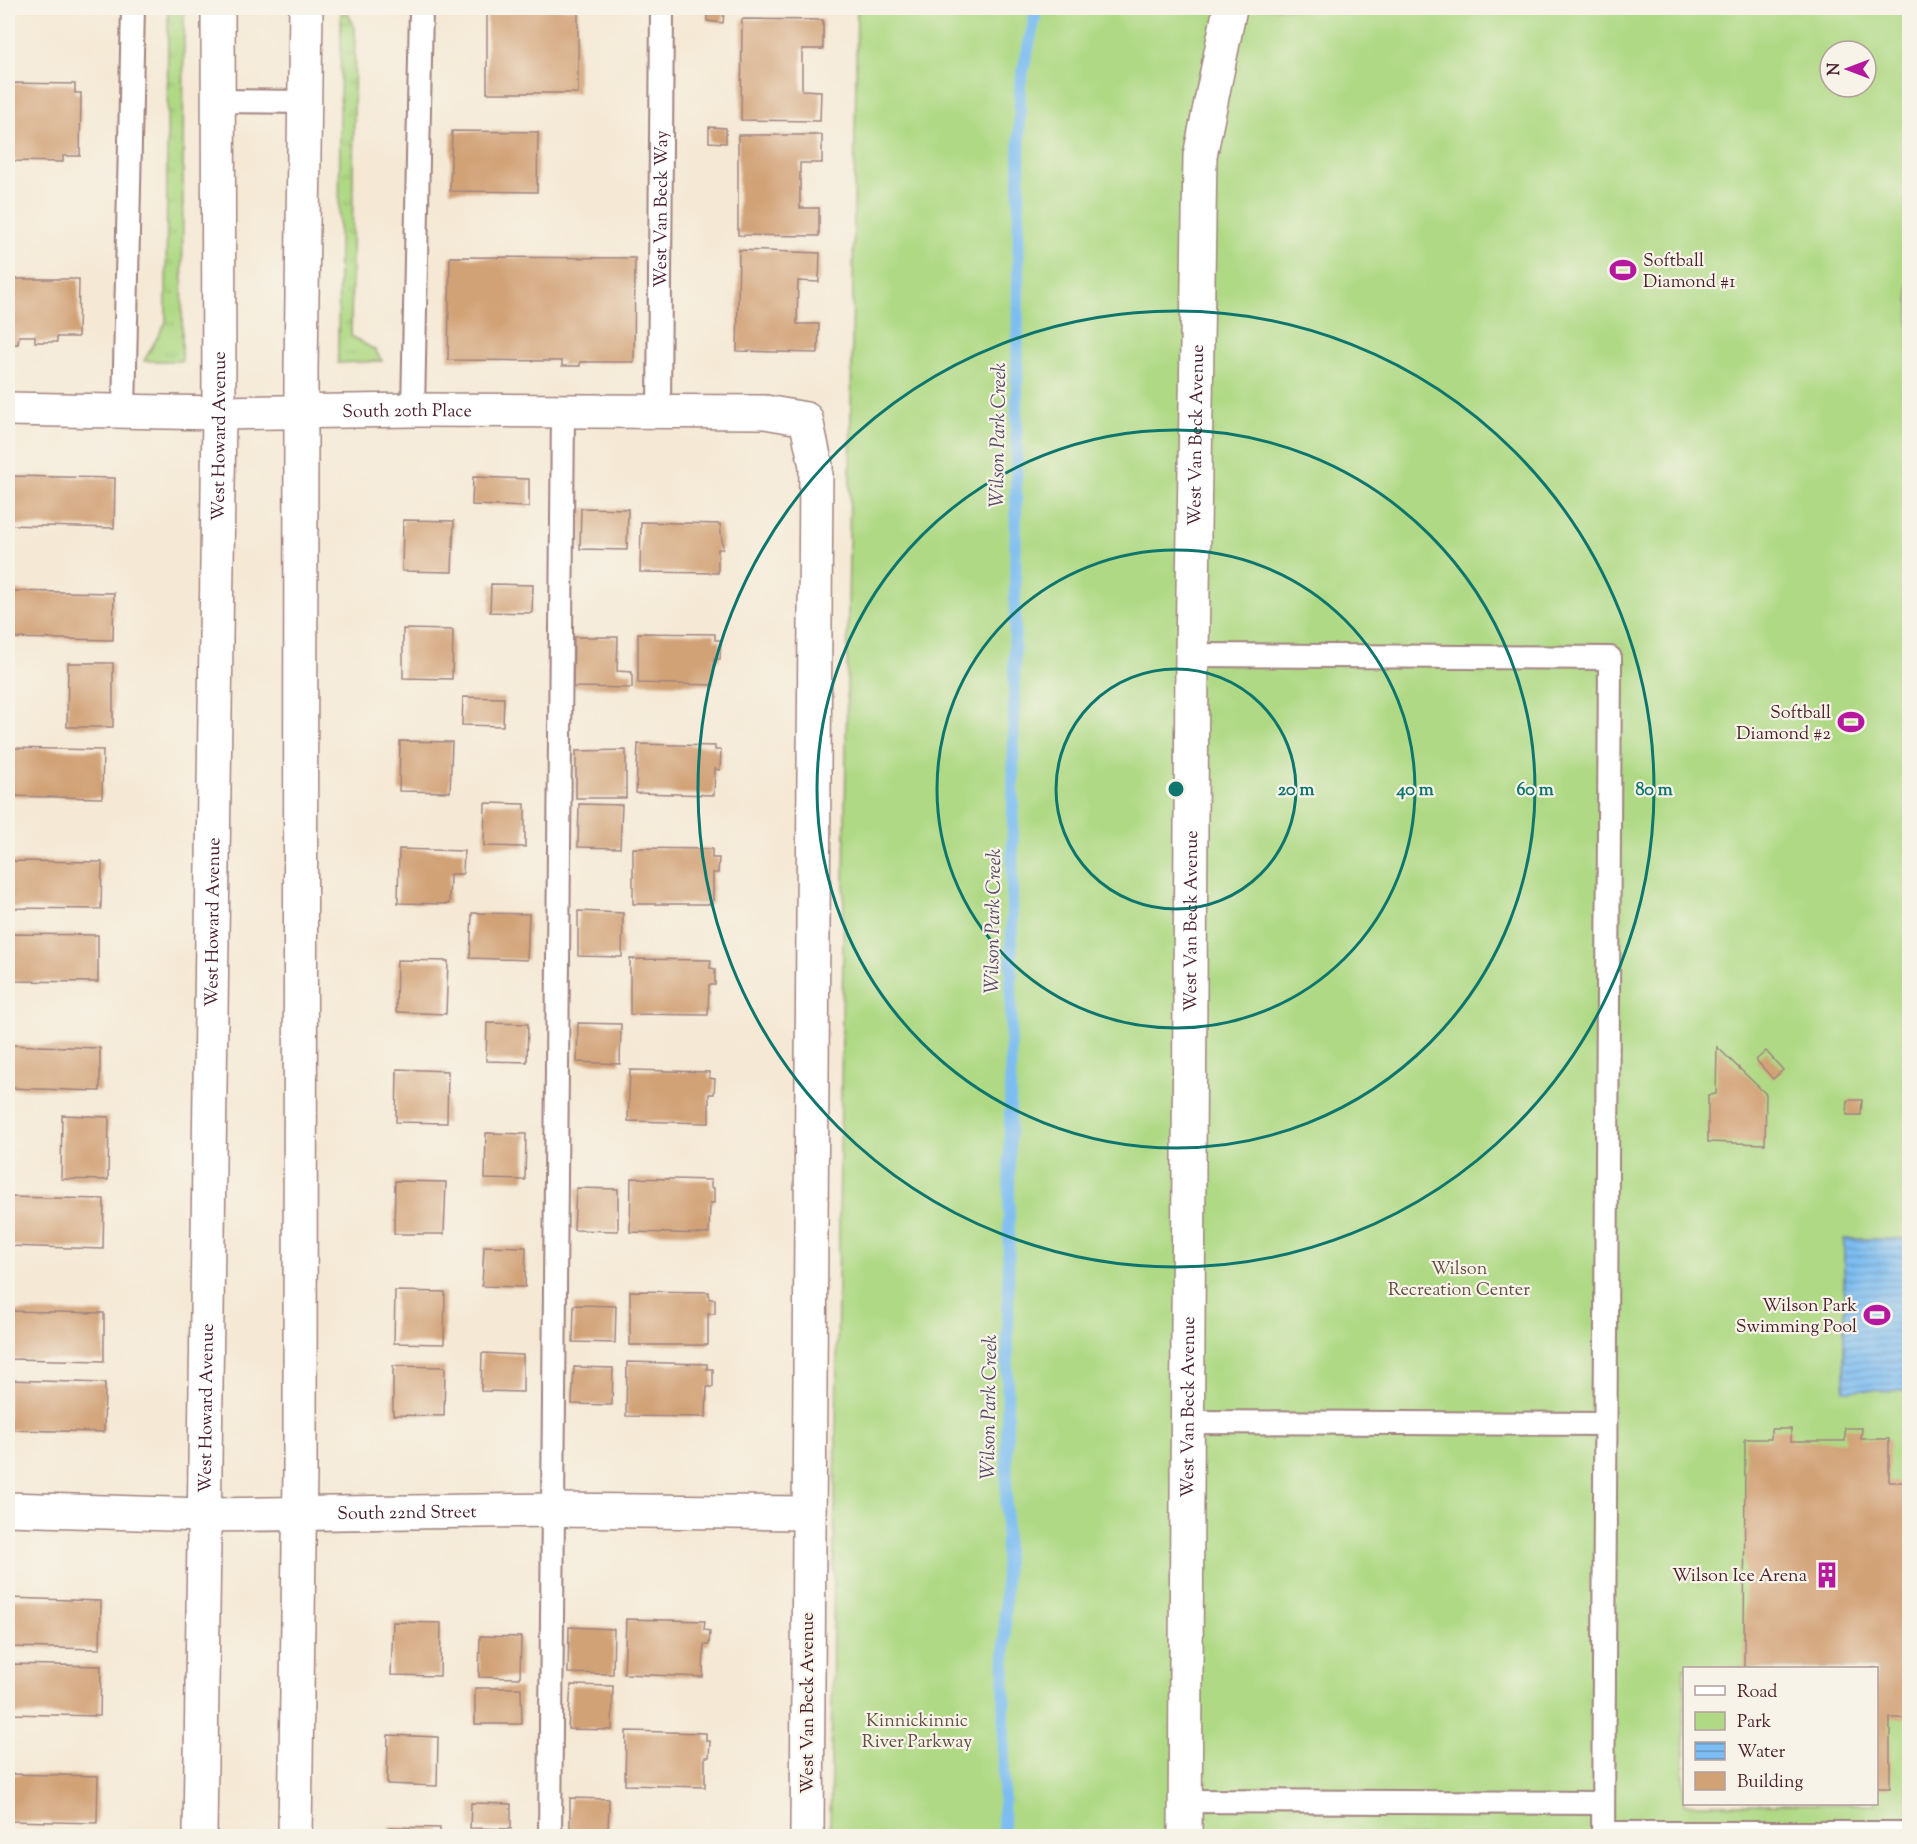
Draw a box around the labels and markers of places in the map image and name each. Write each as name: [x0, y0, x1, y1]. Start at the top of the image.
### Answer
place label: Softball Diamond #1: [1643, 249, 1735, 296]
sports icon: Softball Diamond #1: [1608, 255, 1638, 285]
place label: Softball Diamond #2: [1736, 701, 1832, 748]
sports icon: Softball Diamond #2: [1836, 707, 1866, 737]
centre of rings: [1166, 779, 1186, 799]
place label: Wilson Park Swimming Pool: [1736, 1294, 1857, 1341]
sports icon: Wilson Park Swimming Pool: [1862, 1300, 1892, 1330]
building icon: Wilson Ice Arena: [1812, 1560, 1842, 1590]
place label: Wilson Ice Arena: [1672, 1564, 1807, 1590]

